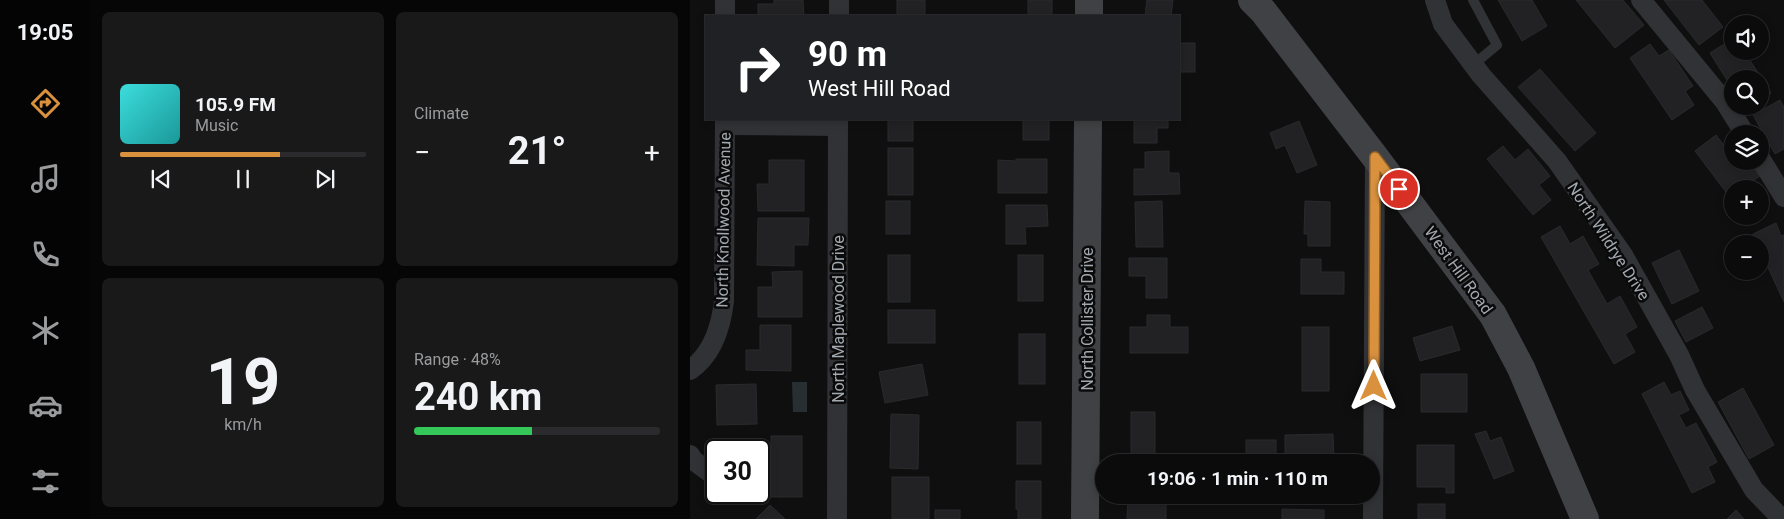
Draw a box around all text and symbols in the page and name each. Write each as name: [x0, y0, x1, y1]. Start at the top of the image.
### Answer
map controls: [1724, 15, 1769, 280]
button: sound: [1724, 15, 1769, 60]
text: 19:05: [17, 20, 73, 45]
text: 90 m: [808, 34, 887, 75]
icon: right: [725, 35, 790, 100]
button: search: [1724, 70, 1769, 115]
text: West Hill Road: [808, 76, 951, 101]
icon: directions: [28, 86, 63, 121]
text: 105.9 FM: [195, 93, 276, 116]
text: Climate: [414, 104, 469, 123]
text: Music: [195, 116, 238, 135]
button: layers: [1724, 125, 1769, 170]
text: 21°: [508, 129, 566, 173]
street label: North Knollwood Avenue: [712, 132, 735, 308]
text: −: [414, 136, 430, 169]
text: +: [644, 136, 660, 169]
icon: music: [28, 161, 63, 196]
icon: previous: [147, 165, 175, 193]
icon: pause: [229, 165, 257, 193]
icon: next: [311, 165, 339, 193]
pin: [1378, 168, 1420, 210]
icon: arrive: [1385, 175, 1413, 203]
street label: North Wildrye Drive: [1563, 179, 1654, 304]
button: +: [1724, 180, 1769, 225]
street label: West Hill Road: [1420, 223, 1497, 318]
street label: North Maplewood Drive: [829, 235, 848, 403]
button: −: [1724, 235, 1769, 280]
icon: phone: [28, 237, 63, 272]
street label: North Collister Drive: [1078, 248, 1097, 390]
icon: climate: [28, 313, 63, 348]
text: 19: [206, 344, 280, 420]
text: Range · 48%: [414, 350, 501, 369]
position arrow: [1347, 359, 1399, 411]
text: 240 km: [414, 375, 542, 419]
icon: car: [28, 388, 63, 423]
text: km/h: [224, 415, 262, 434]
speed limit sign: 30: [705, 439, 770, 504]
icon: filters: [28, 464, 63, 499]
text: 19:06 · 1 min · 110 m: [1147, 467, 1328, 490]

